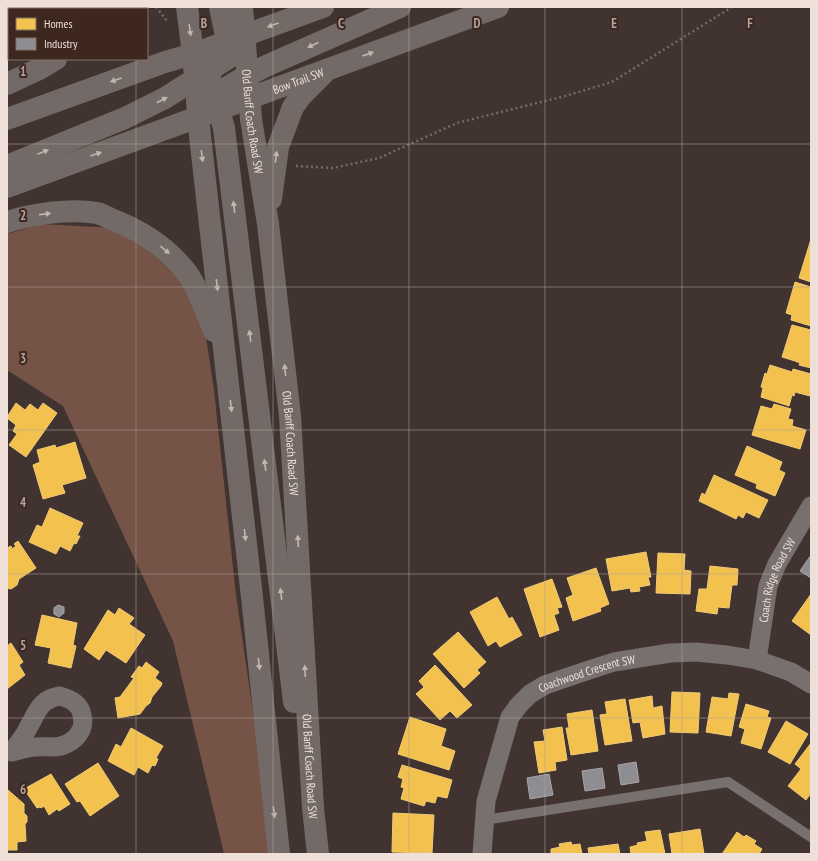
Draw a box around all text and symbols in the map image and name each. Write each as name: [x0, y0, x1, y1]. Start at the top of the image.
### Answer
legend: [8, 8, 148, 60]
text: B: [201, 15, 207, 32]
text: C: [338, 15, 344, 32]
text: D: [474, 15, 481, 32]
text: E: [611, 15, 617, 32]
text: F: [747, 15, 753, 32]
text: Homes: [44, 16, 72, 31]
one-way arrow: [266, 22, 278, 28]
one-way arrow: [187, 24, 193, 37]
text: Industry: [44, 36, 78, 51]
one-way arrow: [308, 42, 319, 48]
one-way arrow: [362, 51, 374, 57]
text: 1: [20, 63, 26, 80]
street label: Bow Trail SW: [270, 64, 326, 97]
street label: Old Banff Coach Road SW: [240, 69, 267, 175]
one-way arrow: [110, 77, 122, 83]
one-way arrow: [156, 96, 168, 103]
one-way arrow: [38, 148, 50, 154]
one-way arrow: [199, 150, 205, 162]
one-way arrow: [91, 151, 103, 157]
one-way arrow: [273, 151, 279, 163]
one-way arrow: [231, 201, 237, 213]
text: 2: [20, 207, 26, 224]
one-way arrow: [39, 211, 51, 217]
one-way arrow: [159, 246, 170, 255]
one-way arrow: [214, 279, 220, 291]
one-way arrow: [246, 330, 253, 342]
text: 3: [20, 350, 26, 367]
one-way arrow: [282, 364, 288, 376]
street label: Old Banff Coach Road SW: [280, 390, 302, 496]
one-way arrow: [227, 400, 234, 412]
one-way arrow: [262, 459, 268, 471]
text: 4: [20, 494, 27, 511]
one-way arrow: [242, 529, 248, 541]
one-way arrow: [294, 535, 301, 547]
street label: Coach Ridge Road SW: [755, 535, 798, 623]
one-way arrow: [278, 588, 284, 600]
text: 5: [20, 637, 26, 654]
street label: Coachwood Crescent SW: [535, 651, 636, 695]
one-way arrow: [256, 658, 262, 670]
one-way arrow: [302, 665, 309, 677]
street label: Old Banff Coach Road SW: [300, 713, 322, 820]
text: 6: [20, 781, 26, 798]
one-way arrow: [271, 806, 277, 818]

